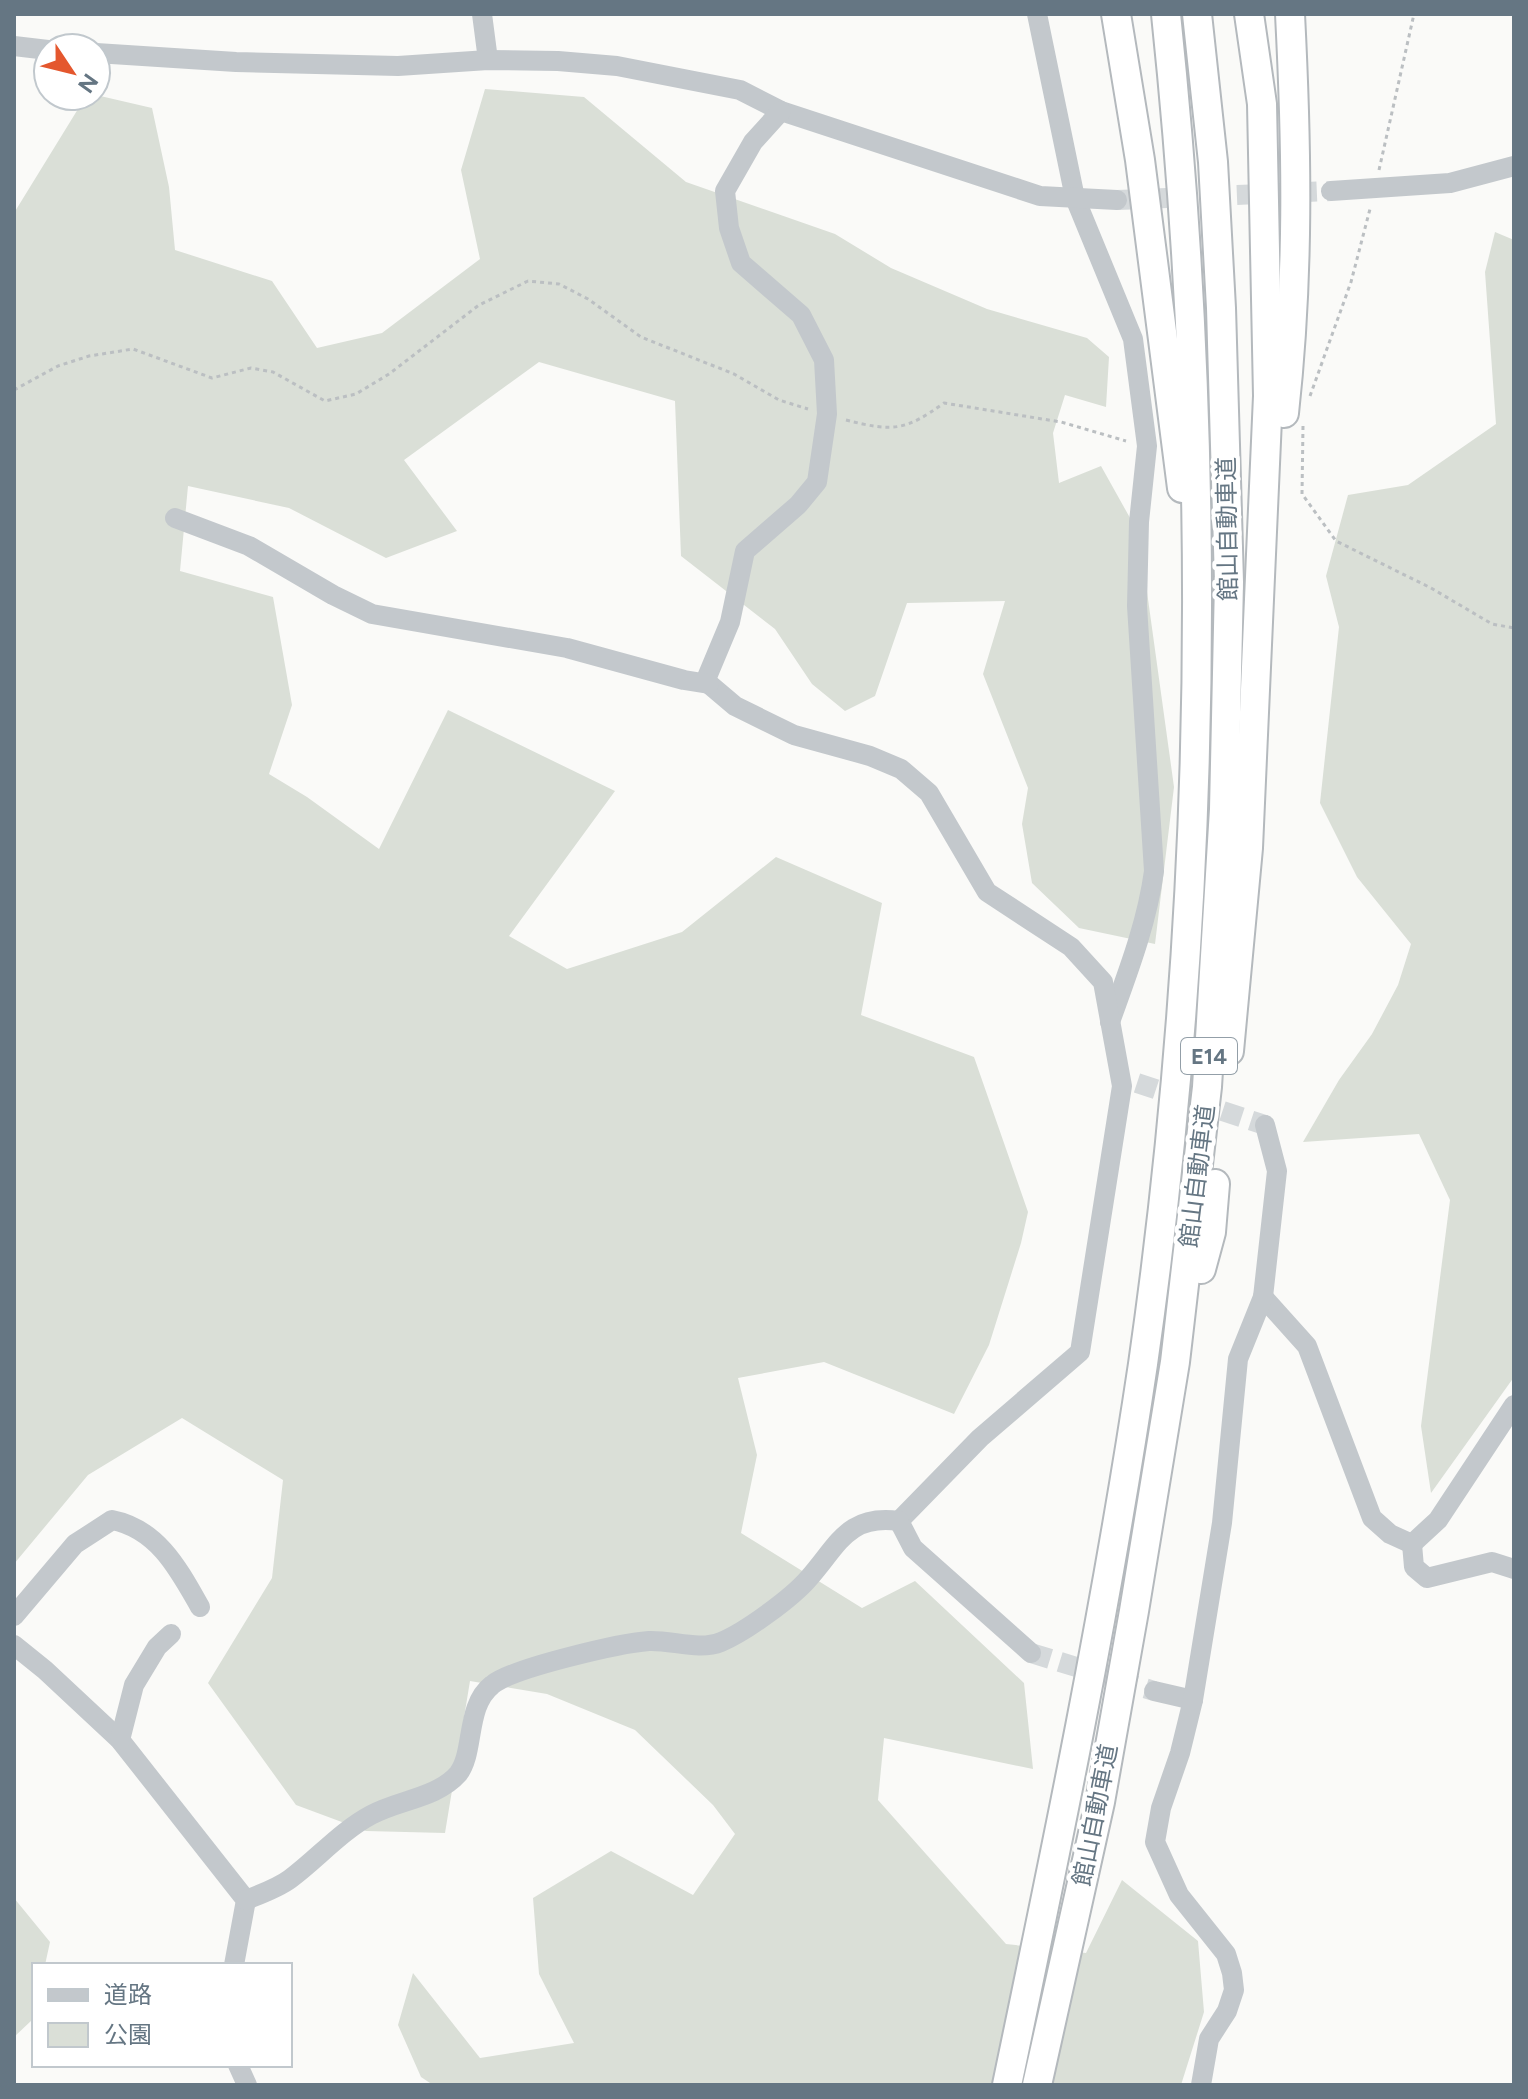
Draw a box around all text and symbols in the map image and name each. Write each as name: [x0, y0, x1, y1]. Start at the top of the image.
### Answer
north arrow: [32, 32, 112, 112]
text: N: [72, 68, 104, 98]
street label: 館山自動車道: [1211, 457, 1243, 601]
road number: E14: [1181, 1038, 1237, 1074]
street label: 館山自動車道: [1174, 1103, 1220, 1249]
street label: 館山自動車道: [1067, 1742, 1123, 1888]
legend: [32, 1963, 292, 2067]
text: 道路: [104, 1980, 152, 2009]
text: 公園: [104, 2020, 152, 2049]

